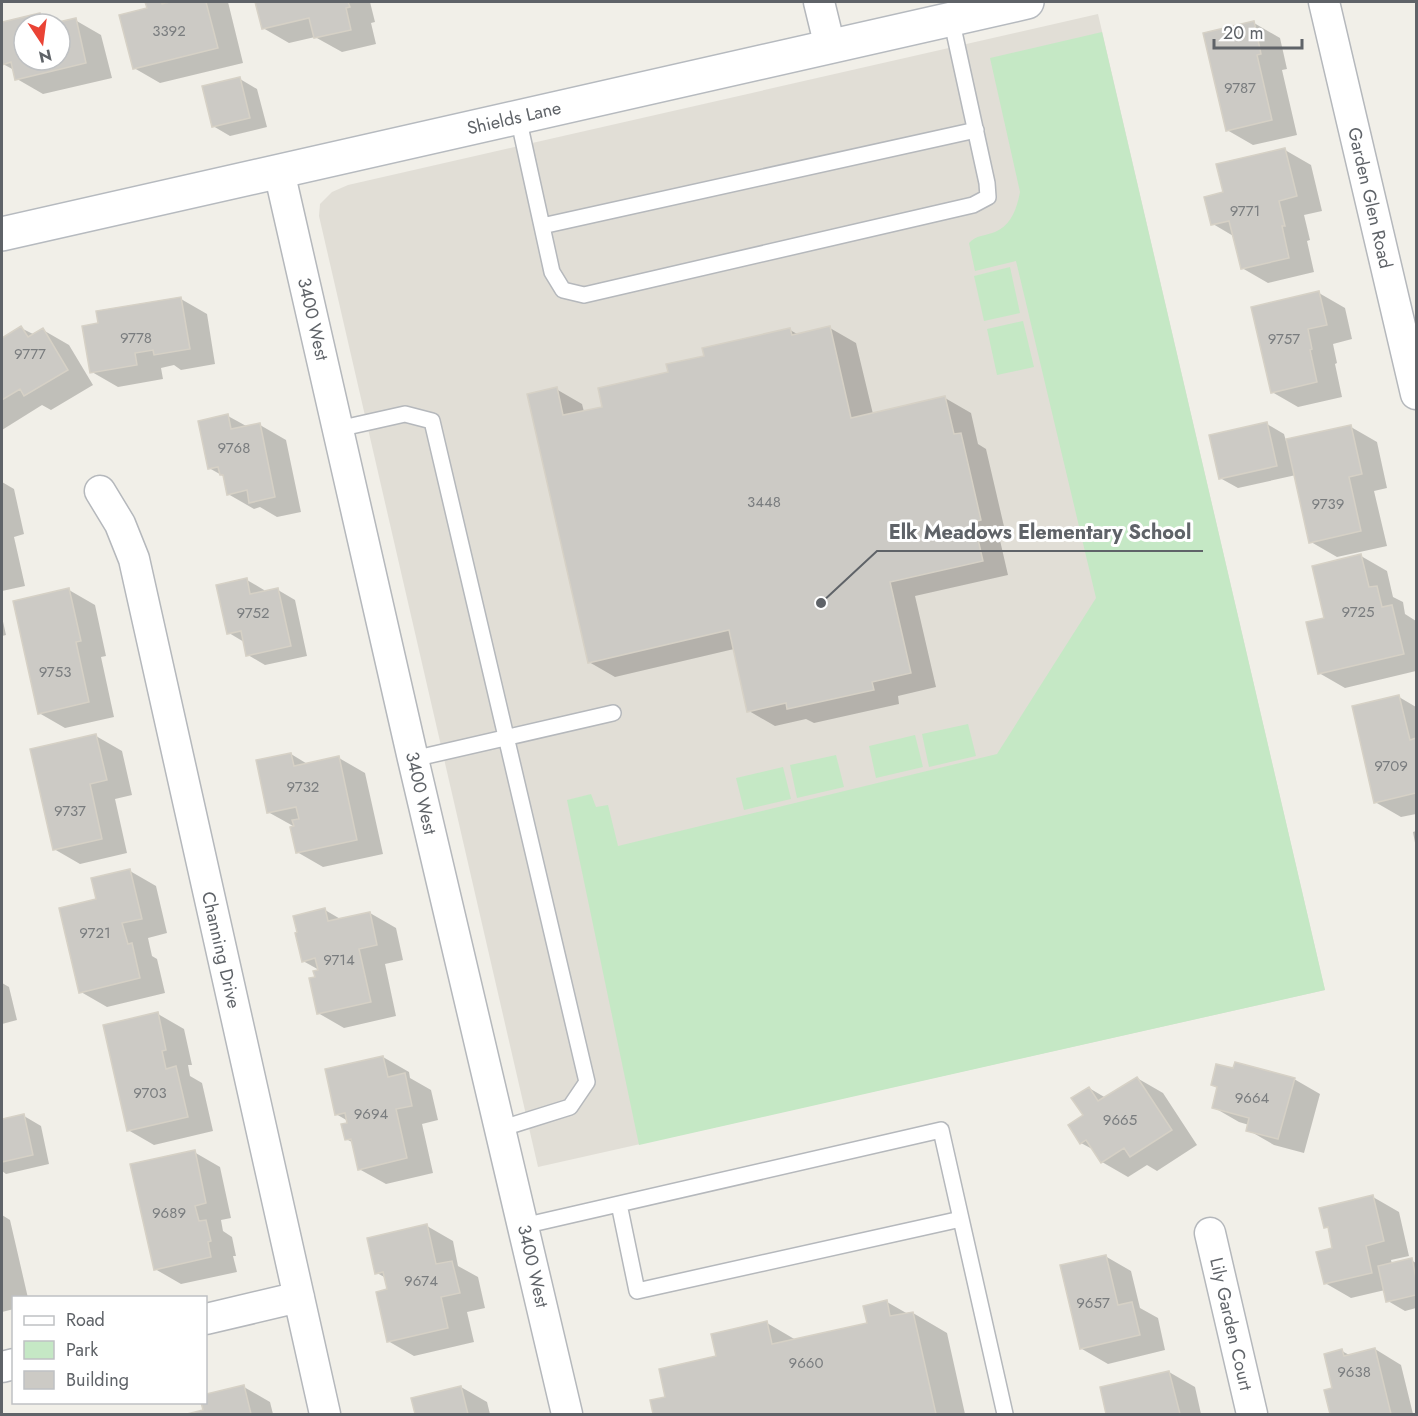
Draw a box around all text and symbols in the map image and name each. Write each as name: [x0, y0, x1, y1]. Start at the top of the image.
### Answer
north arrow: [12, 12, 72, 72]
scale bar: [1214, 12, 1302, 50]
house number: 3392: [152, 20, 186, 42]
text: 20 m: [1223, 20, 1263, 46]
text: N: [36, 43, 54, 69]
house number: 9787: [1224, 77, 1256, 99]
street label: Shields Lane: [464, 95, 564, 141]
street label: Garden Glen Road: [1341, 125, 1399, 271]
house number: 9771: [1230, 200, 1260, 222]
street label: 3400 West: [291, 275, 335, 364]
house number: 9778: [120, 327, 152, 349]
house number: 9757: [1268, 328, 1300, 350]
house number: 9777: [14, 343, 46, 365]
house number: 9768: [218, 437, 250, 459]
house number: 3448: [747, 491, 781, 513]
house number: 9739: [1312, 493, 1344, 515]
callout: Elk Meadows Elementary School: [877, 513, 1203, 551]
text: Elk Meadows Elementary School: [889, 518, 1191, 547]
house number: 9725: [1341, 601, 1375, 623]
house number: 9752: [236, 602, 270, 624]
house number: 9753: [39, 661, 71, 683]
street label: 3400 West: [399, 749, 443, 838]
house number: 9709: [1374, 755, 1408, 777]
house number: 9732: [287, 776, 319, 798]
house number: 9737: [54, 800, 86, 822]
street label: Channing Drive: [195, 889, 247, 1011]
house number: 9721: [79, 922, 111, 944]
house number: 9714: [323, 949, 355, 971]
house number: 9703: [133, 1082, 167, 1104]
house number: 9664: [1235, 1087, 1270, 1109]
house number: 9694: [354, 1103, 389, 1125]
house number: 9665: [1103, 1109, 1137, 1131]
house number: 9689: [152, 1202, 186, 1224]
street label: 3400 West: [511, 1222, 555, 1311]
street label: Lily Garden Court: [1203, 1255, 1259, 1394]
house number: 9674: [404, 1270, 438, 1292]
house number: 9657: [1076, 1292, 1110, 1314]
legend: [12, 1296, 207, 1404]
text: Road: [66, 1307, 105, 1333]
text: Park: [66, 1337, 98, 1363]
house number: 9660: [789, 1352, 823, 1374]
house number: 9638: [1337, 1361, 1371, 1383]
text: Building: [66, 1367, 129, 1393]

